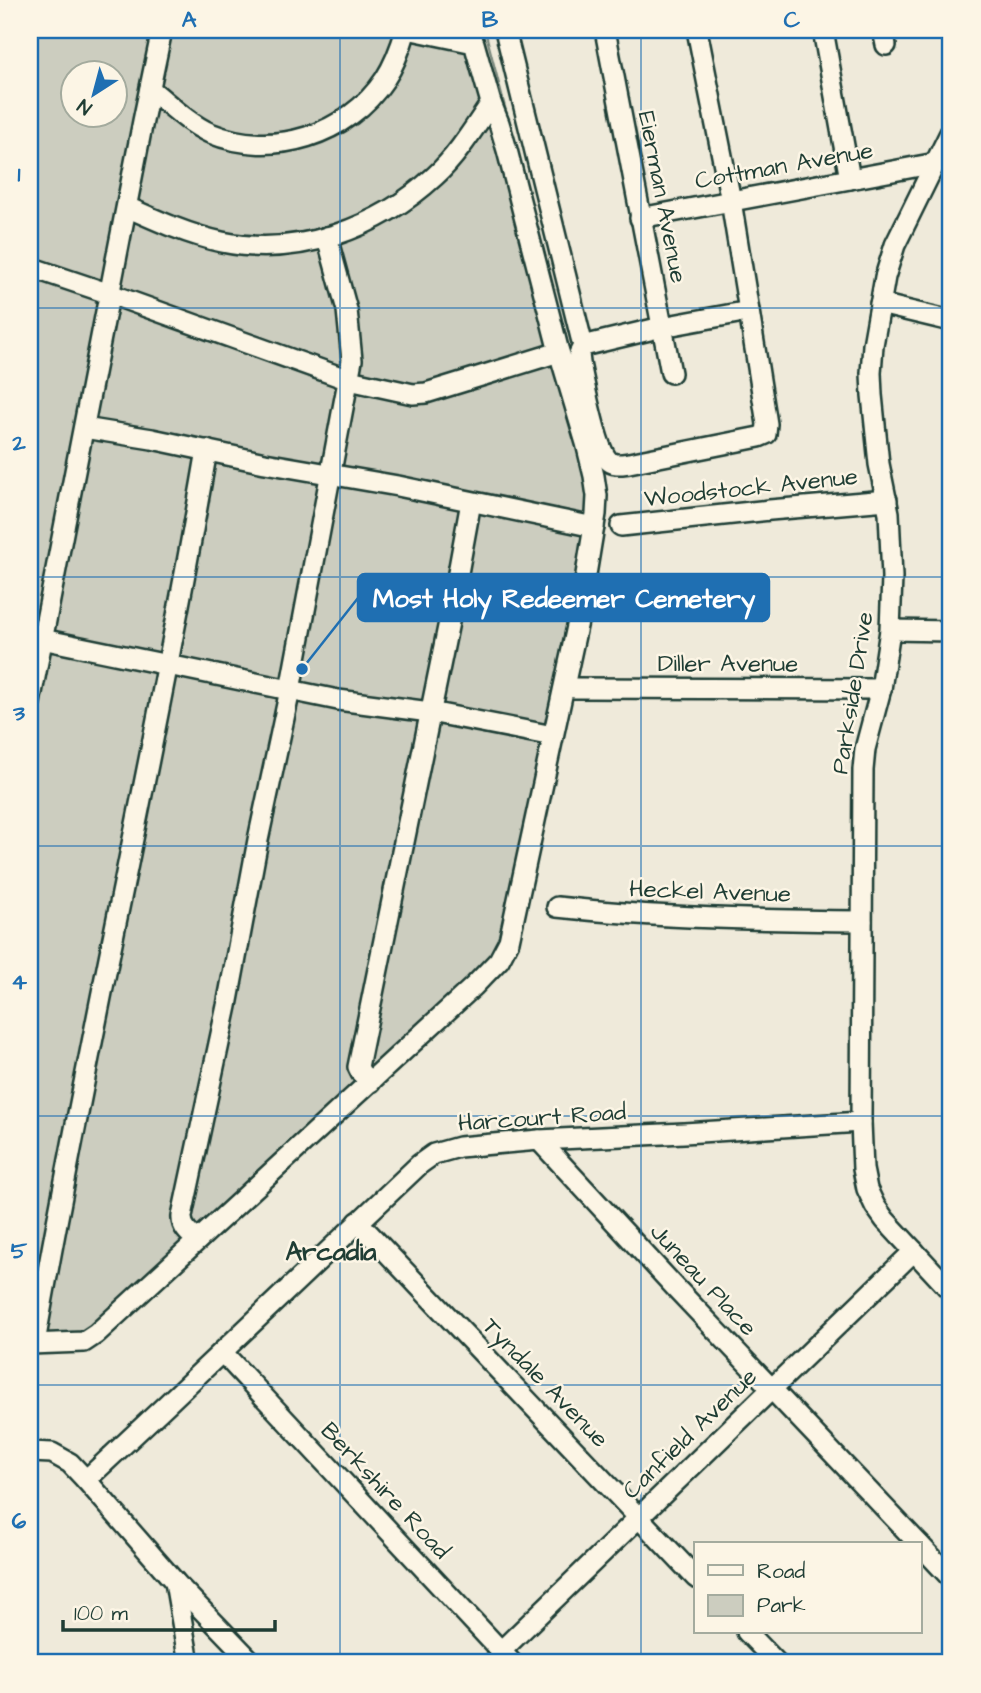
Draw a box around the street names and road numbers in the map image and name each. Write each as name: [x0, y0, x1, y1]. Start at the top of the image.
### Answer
street label: Eierman Avenue: [629, 108, 695, 286]
street label: Cottman Avenue: [692, 134, 876, 198]
street label: Woodstock Avenue: [642, 460, 860, 516]
street label: Parkside Drive: [823, 609, 883, 777]
street label: Diller Avenue: [658, 647, 798, 681]
street label: Heckel Avenue: [629, 872, 791, 912]
street label: Harcourt Road: [457, 1095, 627, 1141]
street label: Juneau Place: [642, 1216, 764, 1344]
street label: Tyndale Avenue: [473, 1310, 616, 1456]
street label: Canfield Avenue: [615, 1361, 765, 1507]
street label: Berkshire Road: [312, 1415, 458, 1567]

